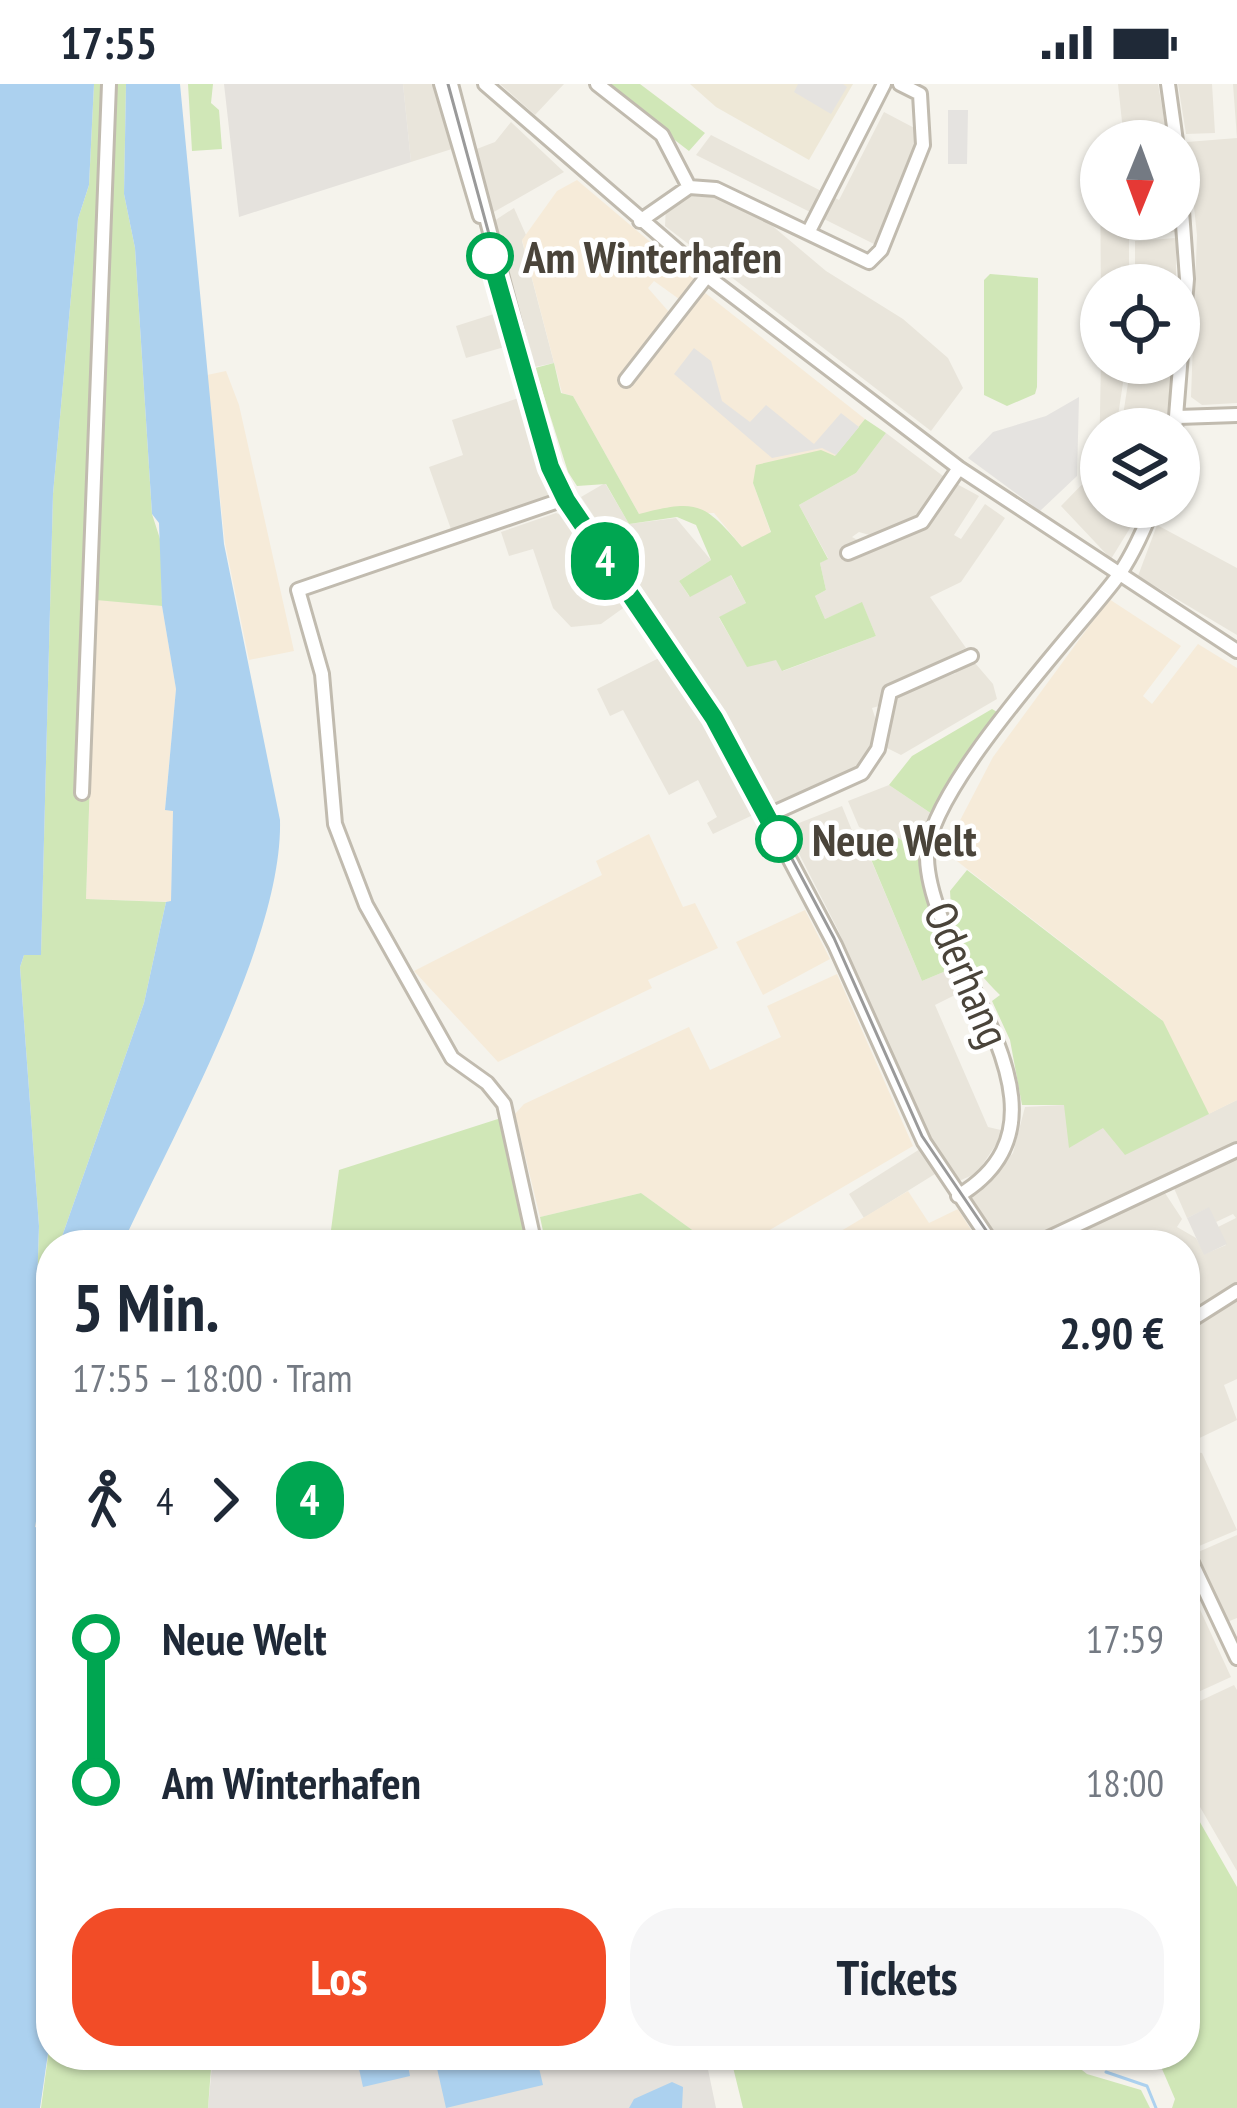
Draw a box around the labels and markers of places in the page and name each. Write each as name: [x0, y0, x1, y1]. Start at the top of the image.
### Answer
place label: Am Winterhafen: [522, 227, 782, 285]
marker: Am Winterhafen: [468, 234, 512, 278]
place label: Neue Welt: [812, 810, 977, 868]
marker: Neue Welt: [757, 817, 801, 861]

